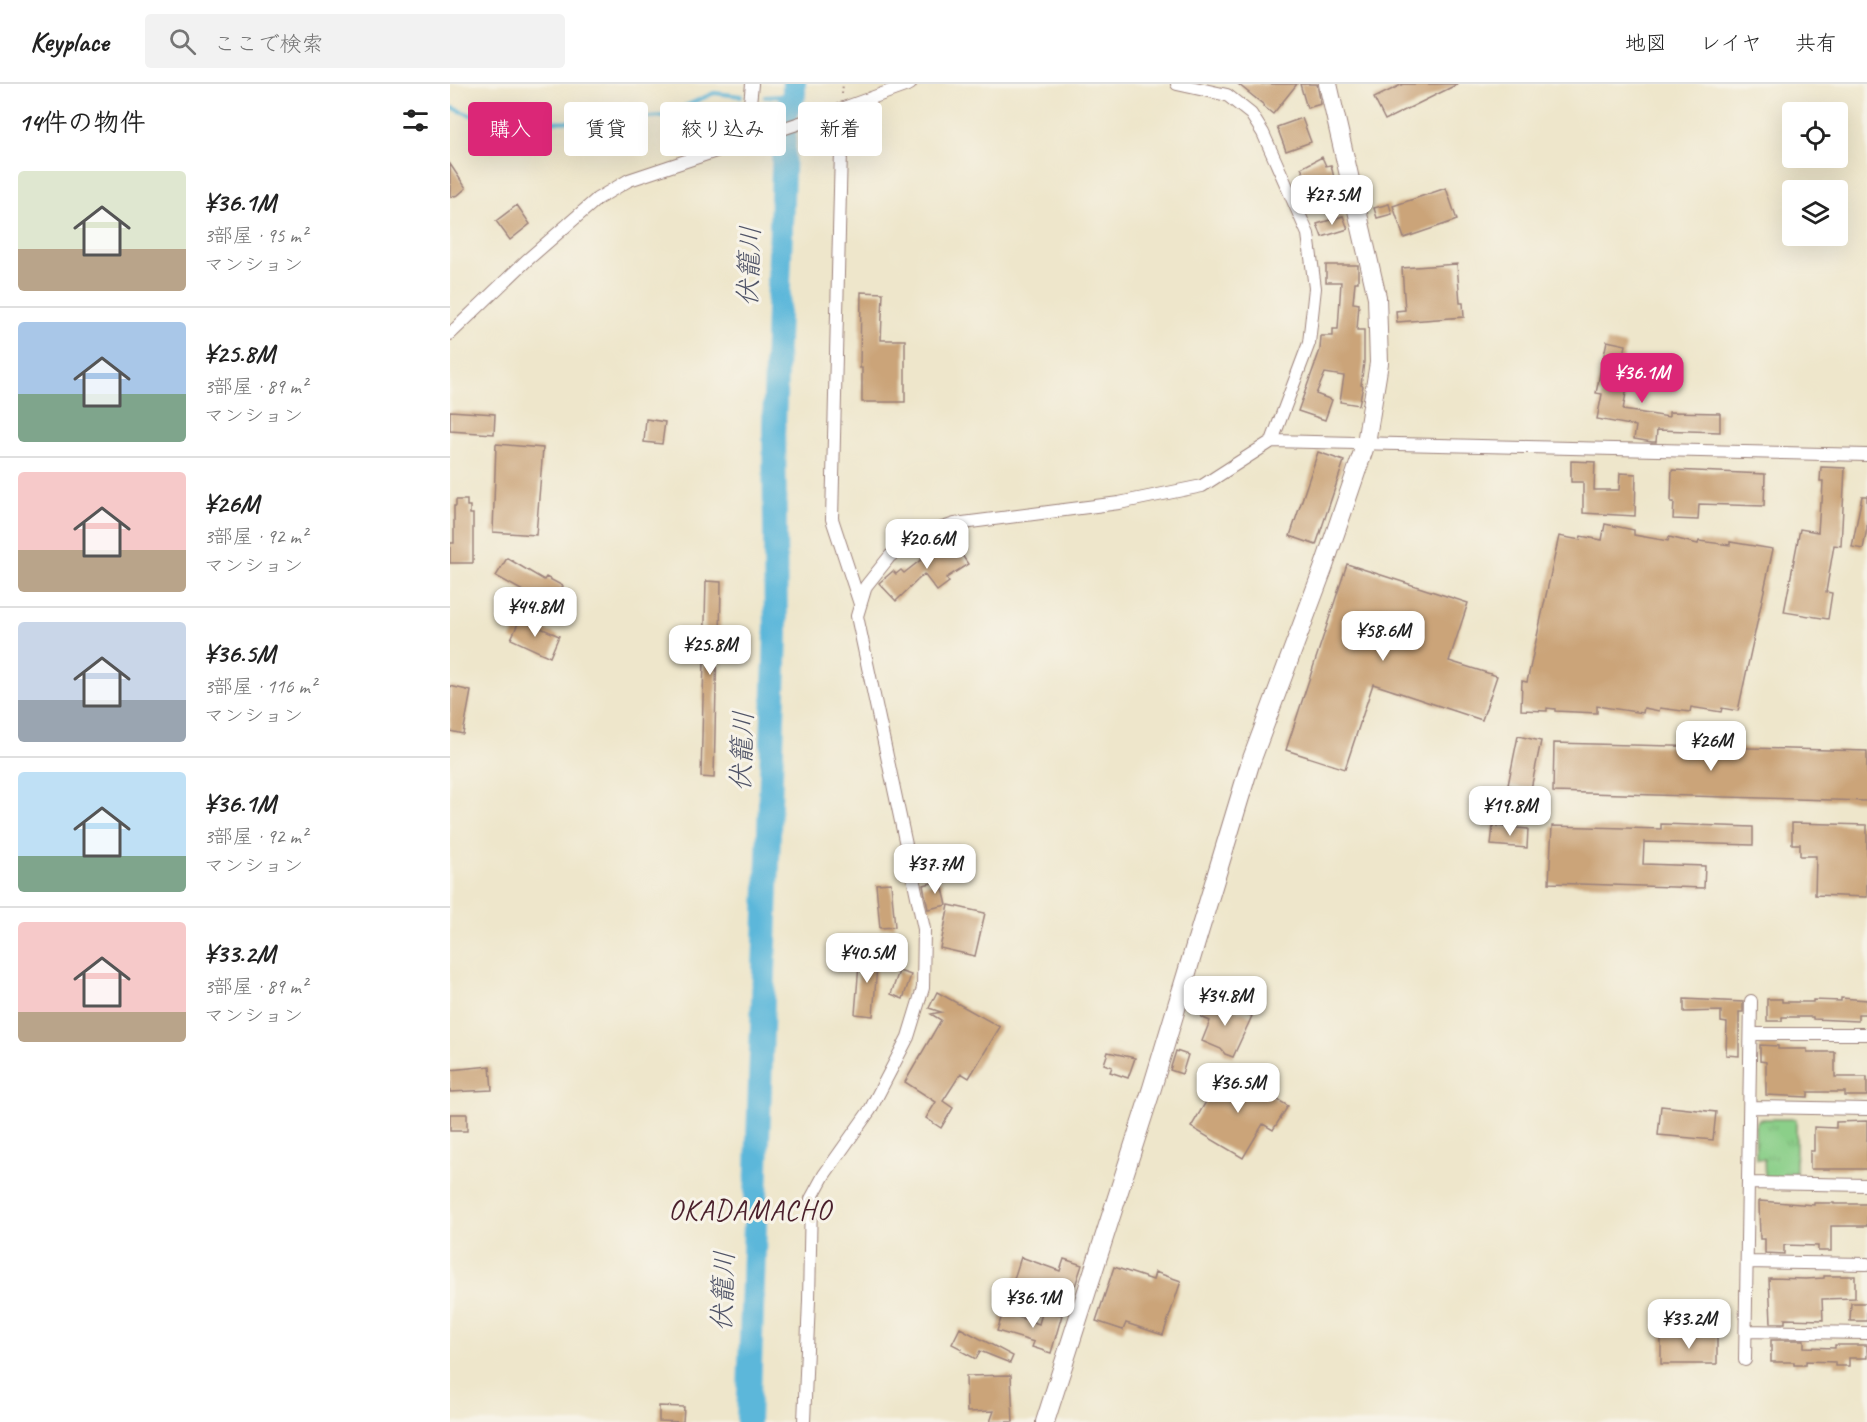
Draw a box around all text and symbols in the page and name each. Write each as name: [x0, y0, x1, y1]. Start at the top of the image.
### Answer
search box: [145, 14, 565, 68]
text: Keyplace: [30, 24, 109, 59]
icon: search: [166, 25, 199, 58]
text: ここで検索: [214, 30, 324, 58]
text: 地図: [1625, 30, 1667, 56]
text: レイヤ: [1700, 30, 1762, 56]
text: 共有: [1795, 30, 1837, 56]
chip: 購入: [468, 102, 552, 156]
chip: 賃貸: [564, 102, 648, 156]
chip: 絞り込み: [660, 102, 786, 156]
chip: 新着: [798, 102, 882, 156]
map controls: [1782, 102, 1848, 246]
button: locate: [1782, 102, 1848, 168]
icon: filters: [399, 104, 432, 137]
text: 14件の物件: [18, 106, 145, 139]
pin: ¥27.5M: [1283, 175, 1381, 226]
button: layers: [1782, 180, 1848, 246]
text: ¥27.5M: [1305, 182, 1359, 207]
text: ¥36.1M: [204, 186, 275, 219]
icon: home: [66, 195, 138, 267]
text: 3部屋 · 95 m²: [204, 223, 307, 248]
water label: 伏籠川: [731, 225, 767, 307]
text: マンション: [204, 252, 303, 277]
text: ¥25.8M: [204, 337, 275, 370]
icon: home: [66, 346, 138, 418]
pin: ¥36.1M: [1593, 353, 1691, 404]
text: ¥36.1M: [1615, 360, 1669, 385]
text: 3部屋 · 89 m²: [204, 374, 307, 399]
text: マンション: [204, 403, 303, 428]
text: ¥26M: [204, 487, 259, 520]
icon: home: [66, 496, 138, 568]
pin: ¥20.6M: [878, 519, 976, 570]
text: 3部屋 · 92 m²: [204, 524, 307, 549]
text: ¥20.6M: [900, 526, 954, 551]
text: マンション: [204, 553, 303, 578]
pin: ¥44.8M: [486, 587, 584, 638]
text: ¥44.8M: [508, 594, 562, 619]
pin: ¥58.6M: [1334, 611, 1432, 662]
text: ¥58.6M: [1356, 618, 1410, 643]
pin: ¥25.8M: [661, 625, 759, 676]
text: ¥25.8M: [683, 632, 737, 657]
text: ¥36.5M: [204, 637, 275, 670]
icon: home: [66, 646, 138, 718]
text: 3部屋 · 116 m²: [204, 674, 316, 699]
text: マンション: [204, 703, 303, 728]
water label: 伏籠川: [724, 710, 760, 792]
pin: ¥26M: [1675, 721, 1747, 772]
text: ¥26M: [1690, 728, 1732, 753]
pin: ¥19.8M: [1461, 786, 1559, 837]
text: ¥36.1M: [204, 787, 275, 820]
text: ¥19.8M: [1483, 793, 1537, 818]
icon: home: [66, 796, 138, 868]
text: 3部屋 · 92 m²: [204, 824, 307, 849]
pin: ¥37.7M: [886, 844, 984, 895]
text: ¥37.7M: [908, 851, 962, 876]
text: マンション: [204, 853, 303, 878]
pin: ¥40.5M: [818, 933, 916, 984]
text: ¥33.2M: [204, 937, 275, 970]
text: ¥40.5M: [840, 940, 894, 965]
icon: home: [66, 946, 138, 1018]
text: 3部屋 · 89 m²: [204, 974, 307, 999]
pin: ¥34.8M: [1176, 976, 1274, 1027]
text: ¥34.8M: [1198, 983, 1252, 1008]
text: マンション: [204, 1003, 303, 1028]
pin: ¥36.5M: [1189, 1063, 1287, 1114]
text: ¥36.5M: [1211, 1070, 1265, 1095]
district label: OKADAMACHO: [668, 1192, 833, 1227]
water label: 伏籠川: [705, 1250, 741, 1332]
pin: ¥36.1M: [984, 1278, 1082, 1329]
text: ¥36.1M: [1006, 1285, 1060, 1310]
pin: ¥33.2M: [1640, 1299, 1738, 1350]
text: ¥33.2M: [1662, 1306, 1716, 1331]

